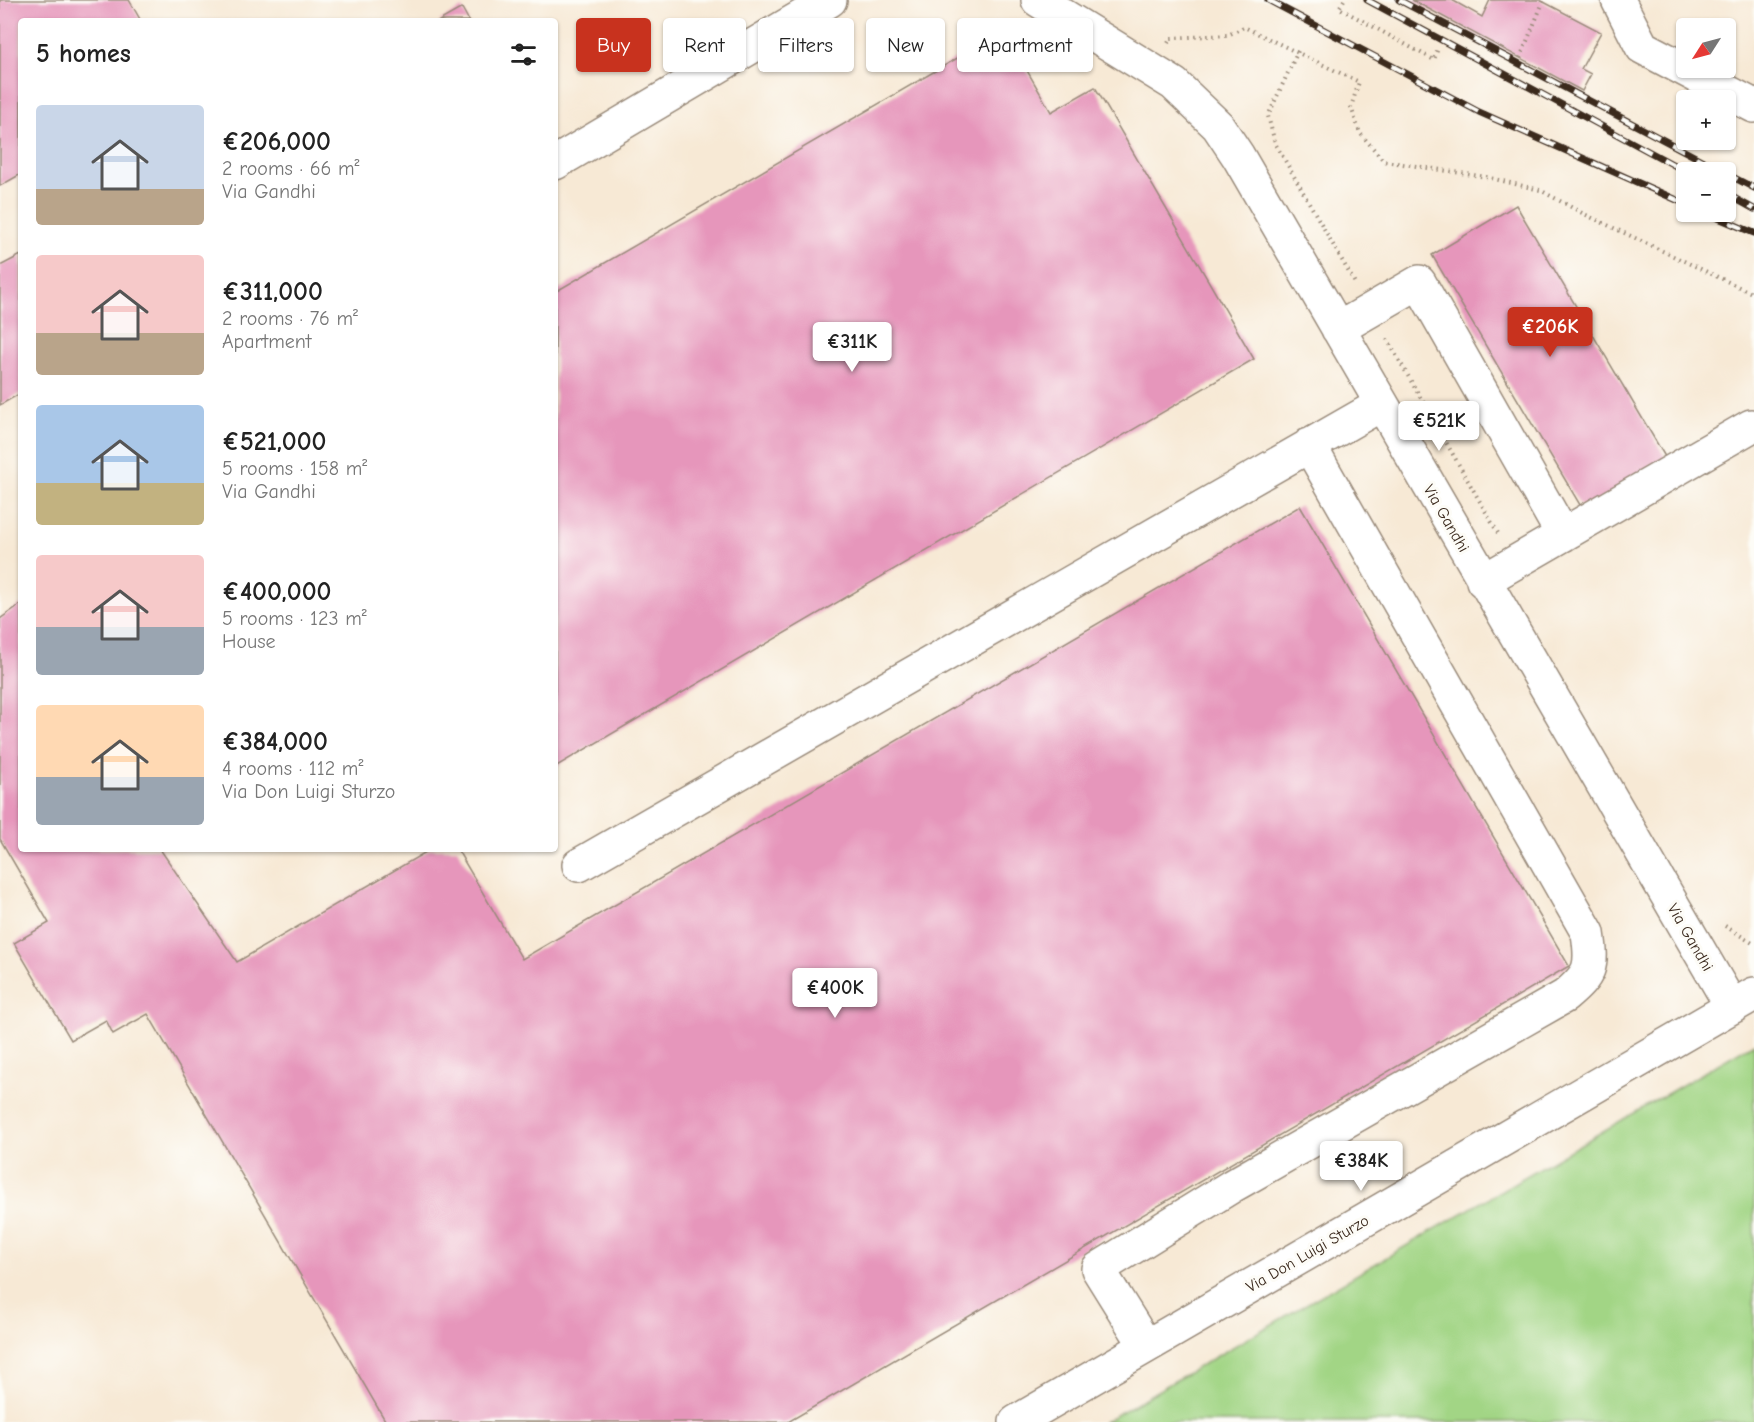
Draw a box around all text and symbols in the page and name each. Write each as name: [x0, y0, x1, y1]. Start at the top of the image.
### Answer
chip: Buy: [576, 18, 651, 72]
chip: Rent: [663, 18, 746, 72]
chip: Filters: [758, 18, 854, 72]
chip: New: [866, 18, 945, 72]
chip: Apartment: [957, 18, 1093, 72]
north arrow: [1676, 18, 1736, 78]
map controls: [1676, 18, 1736, 222]
icon: filters: [507, 38, 540, 71]
text: 5 homes: [36, 39, 131, 69]
button: +: [1676, 90, 1736, 150]
text: €206,000: [222, 127, 331, 157]
icon: home: [84, 129, 156, 201]
text: 2 rooms · 66 m²: [222, 157, 360, 180]
button: −: [1676, 162, 1736, 222]
text: Via Gandhi: [222, 180, 316, 203]
text: €311,000: [222, 277, 323, 307]
icon: home: [84, 279, 156, 351]
text: 2 rooms · 76 m²: [222, 307, 358, 330]
pin: €206K: [1508, 307, 1592, 358]
text: €206K: [1522, 315, 1578, 338]
pin: €311K: [810, 322, 894, 373]
text: Apartment: [222, 330, 312, 353]
text: €311K: [827, 330, 877, 353]
pin: €521K: [1397, 401, 1481, 452]
text: €521K: [1412, 409, 1466, 432]
text: €521,000: [222, 427, 326, 457]
icon: home: [84, 429, 156, 501]
text: 5 rooms · 158 m²: [222, 457, 367, 480]
text: Via Gandhi: [222, 480, 316, 503]
street label: Via Gandhi: [1420, 481, 1473, 556]
text: €400,000: [222, 577, 331, 607]
icon: home: [84, 579, 156, 651]
text: 5 rooms · 123 m²: [222, 607, 367, 630]
text: House: [222, 630, 276, 653]
text: €384,000: [222, 727, 328, 757]
icon: home: [84, 729, 156, 801]
text: 4 rooms · 112 m²: [222, 757, 363, 780]
text: Via Don Luigi Sturzo: [222, 780, 395, 803]
street label: Via Gandhi: [1664, 900, 1717, 975]
pin: €400K: [793, 968, 877, 1019]
text: €400K: [806, 976, 864, 999]
pin: €384K: [1319, 1141, 1403, 1192]
text: €384K: [1334, 1149, 1388, 1172]
street label: Via Don Luigi Sturzo: [1243, 1211, 1372, 1296]

